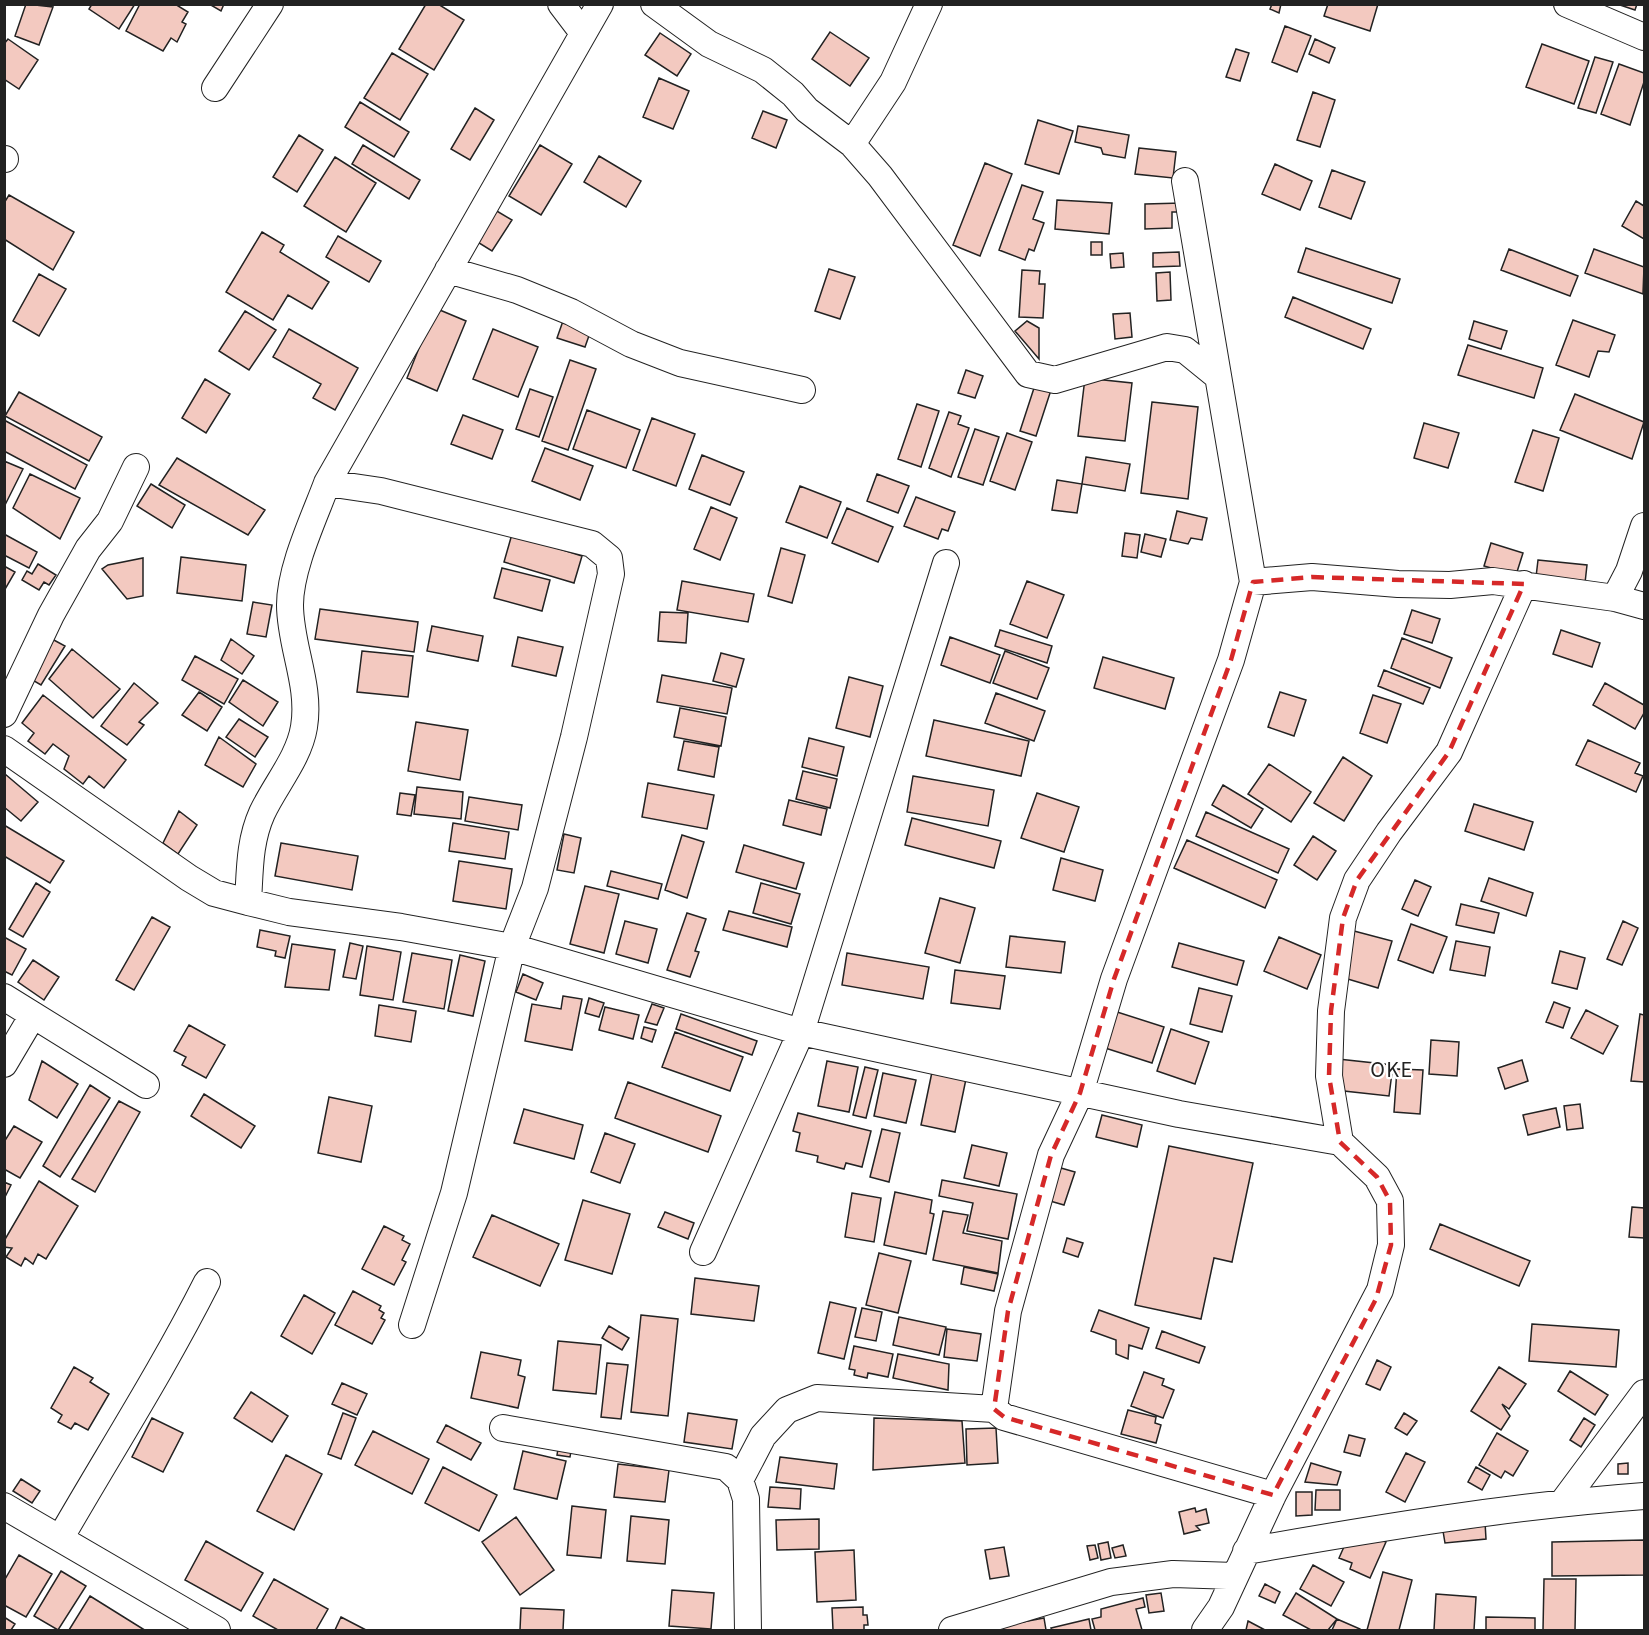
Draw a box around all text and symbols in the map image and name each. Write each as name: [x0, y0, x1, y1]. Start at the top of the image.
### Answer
district label: OKE: [1370, 1054, 1414, 1086]

